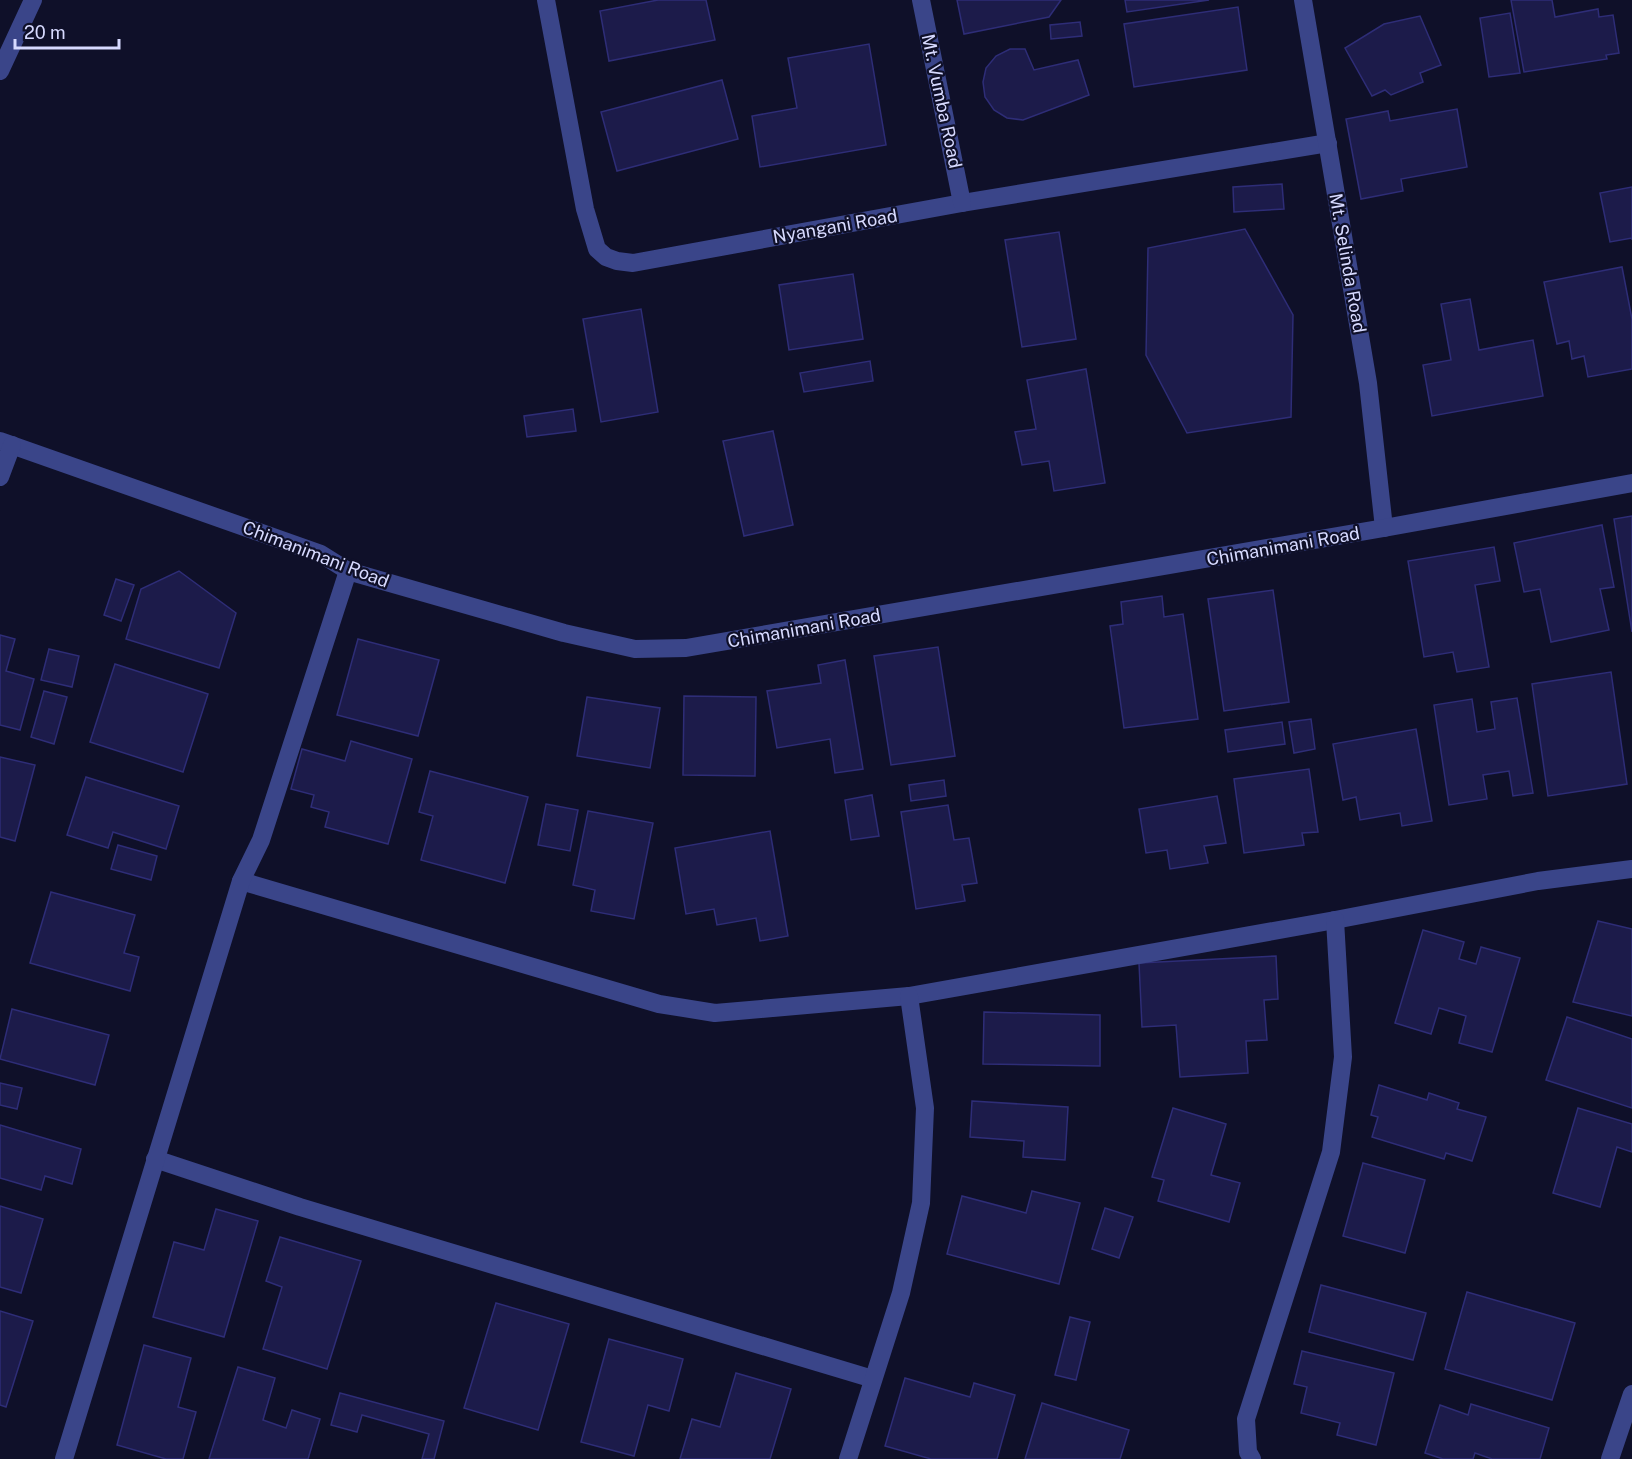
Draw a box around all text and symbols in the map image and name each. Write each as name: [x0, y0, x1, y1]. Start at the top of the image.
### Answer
scale bar: [15, 12, 118, 50]
text: 20 m: [24, 22, 66, 43]
street label: Mt. Vumba Road: [918, 32, 966, 170]
street label: Mt. Selinda Road: [1325, 192, 1371, 334]
street label: Nyangani Road: [771, 205, 899, 247]
street label: Chimanimani Road: [240, 516, 392, 592]
street label: Chimanimani Road: [1205, 522, 1361, 570]
street label: Chimanimani Road: [726, 604, 882, 652]

